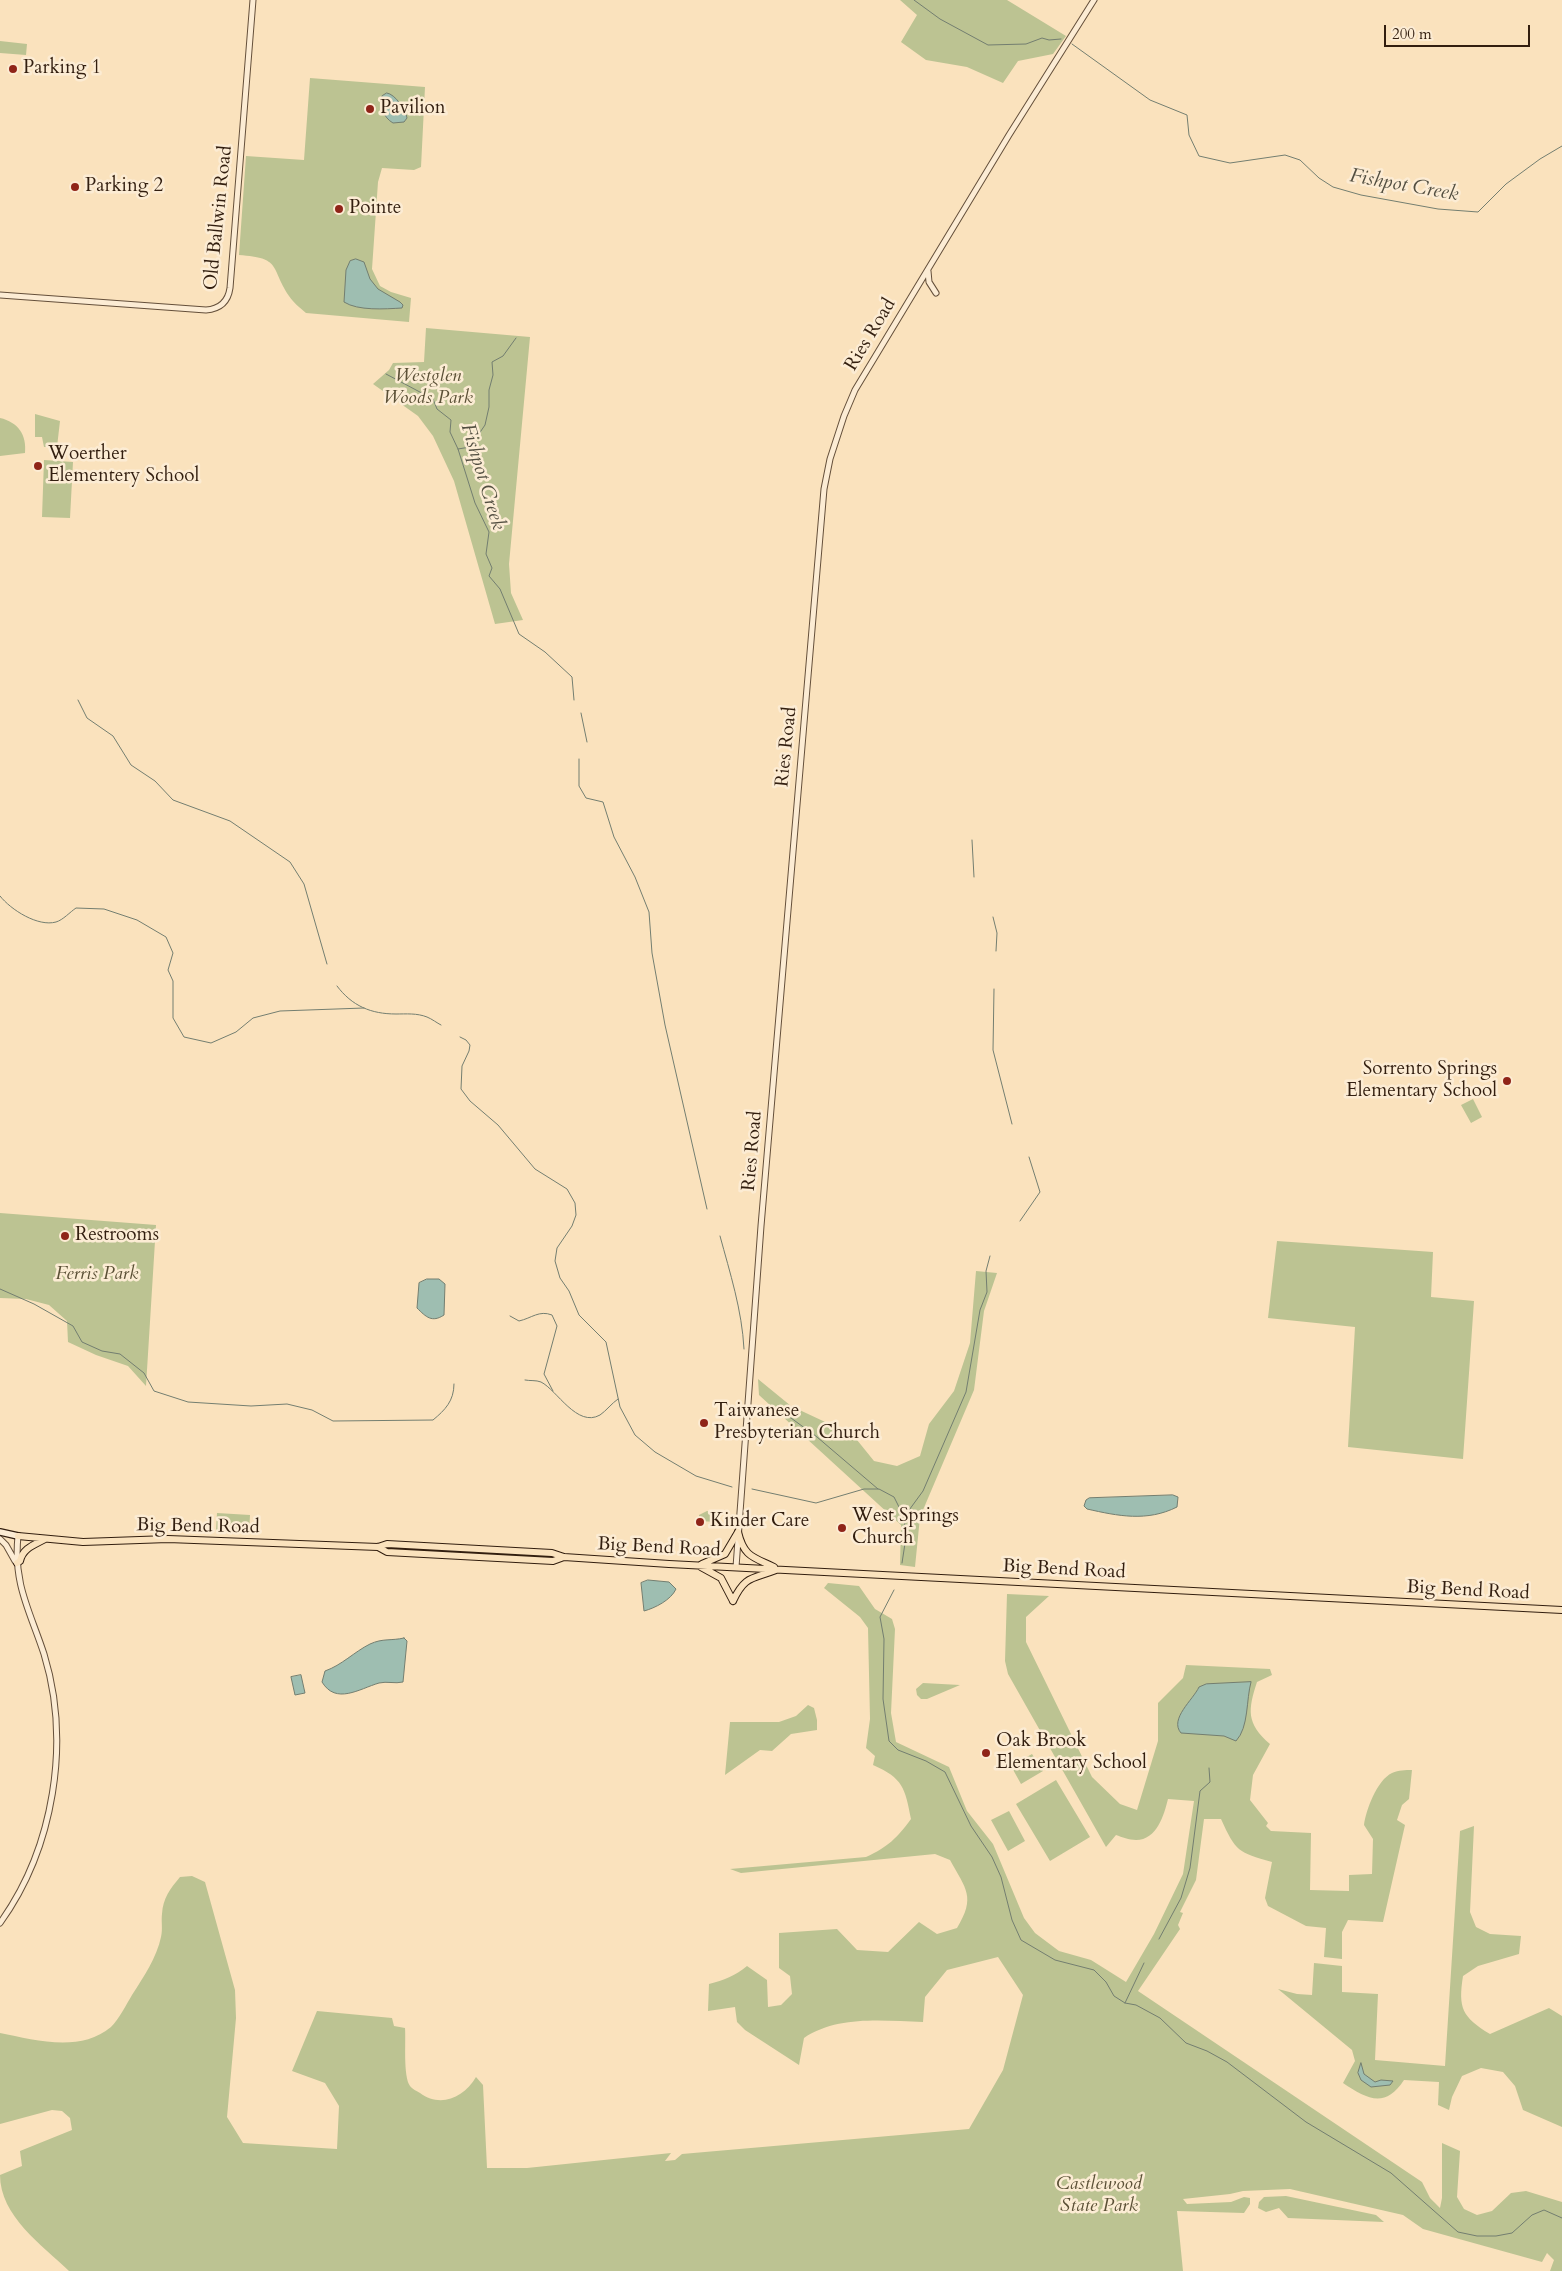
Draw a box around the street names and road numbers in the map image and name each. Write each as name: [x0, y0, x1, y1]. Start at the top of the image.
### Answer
street label: Old Ballwin Road: [200, 144, 238, 292]
street label: Ries Road: [841, 295, 901, 375]
street label: Ries Road: [771, 706, 803, 788]
street label: Ries Road: [738, 1110, 768, 1192]
street label: Big Bend Road: [136, 1515, 260, 1539]
street label: Big Bend Road: [597, 1533, 721, 1563]
street label: Big Bend Road: [1002, 1555, 1126, 1585]
street label: Big Bend Road: [1406, 1576, 1530, 1606]

